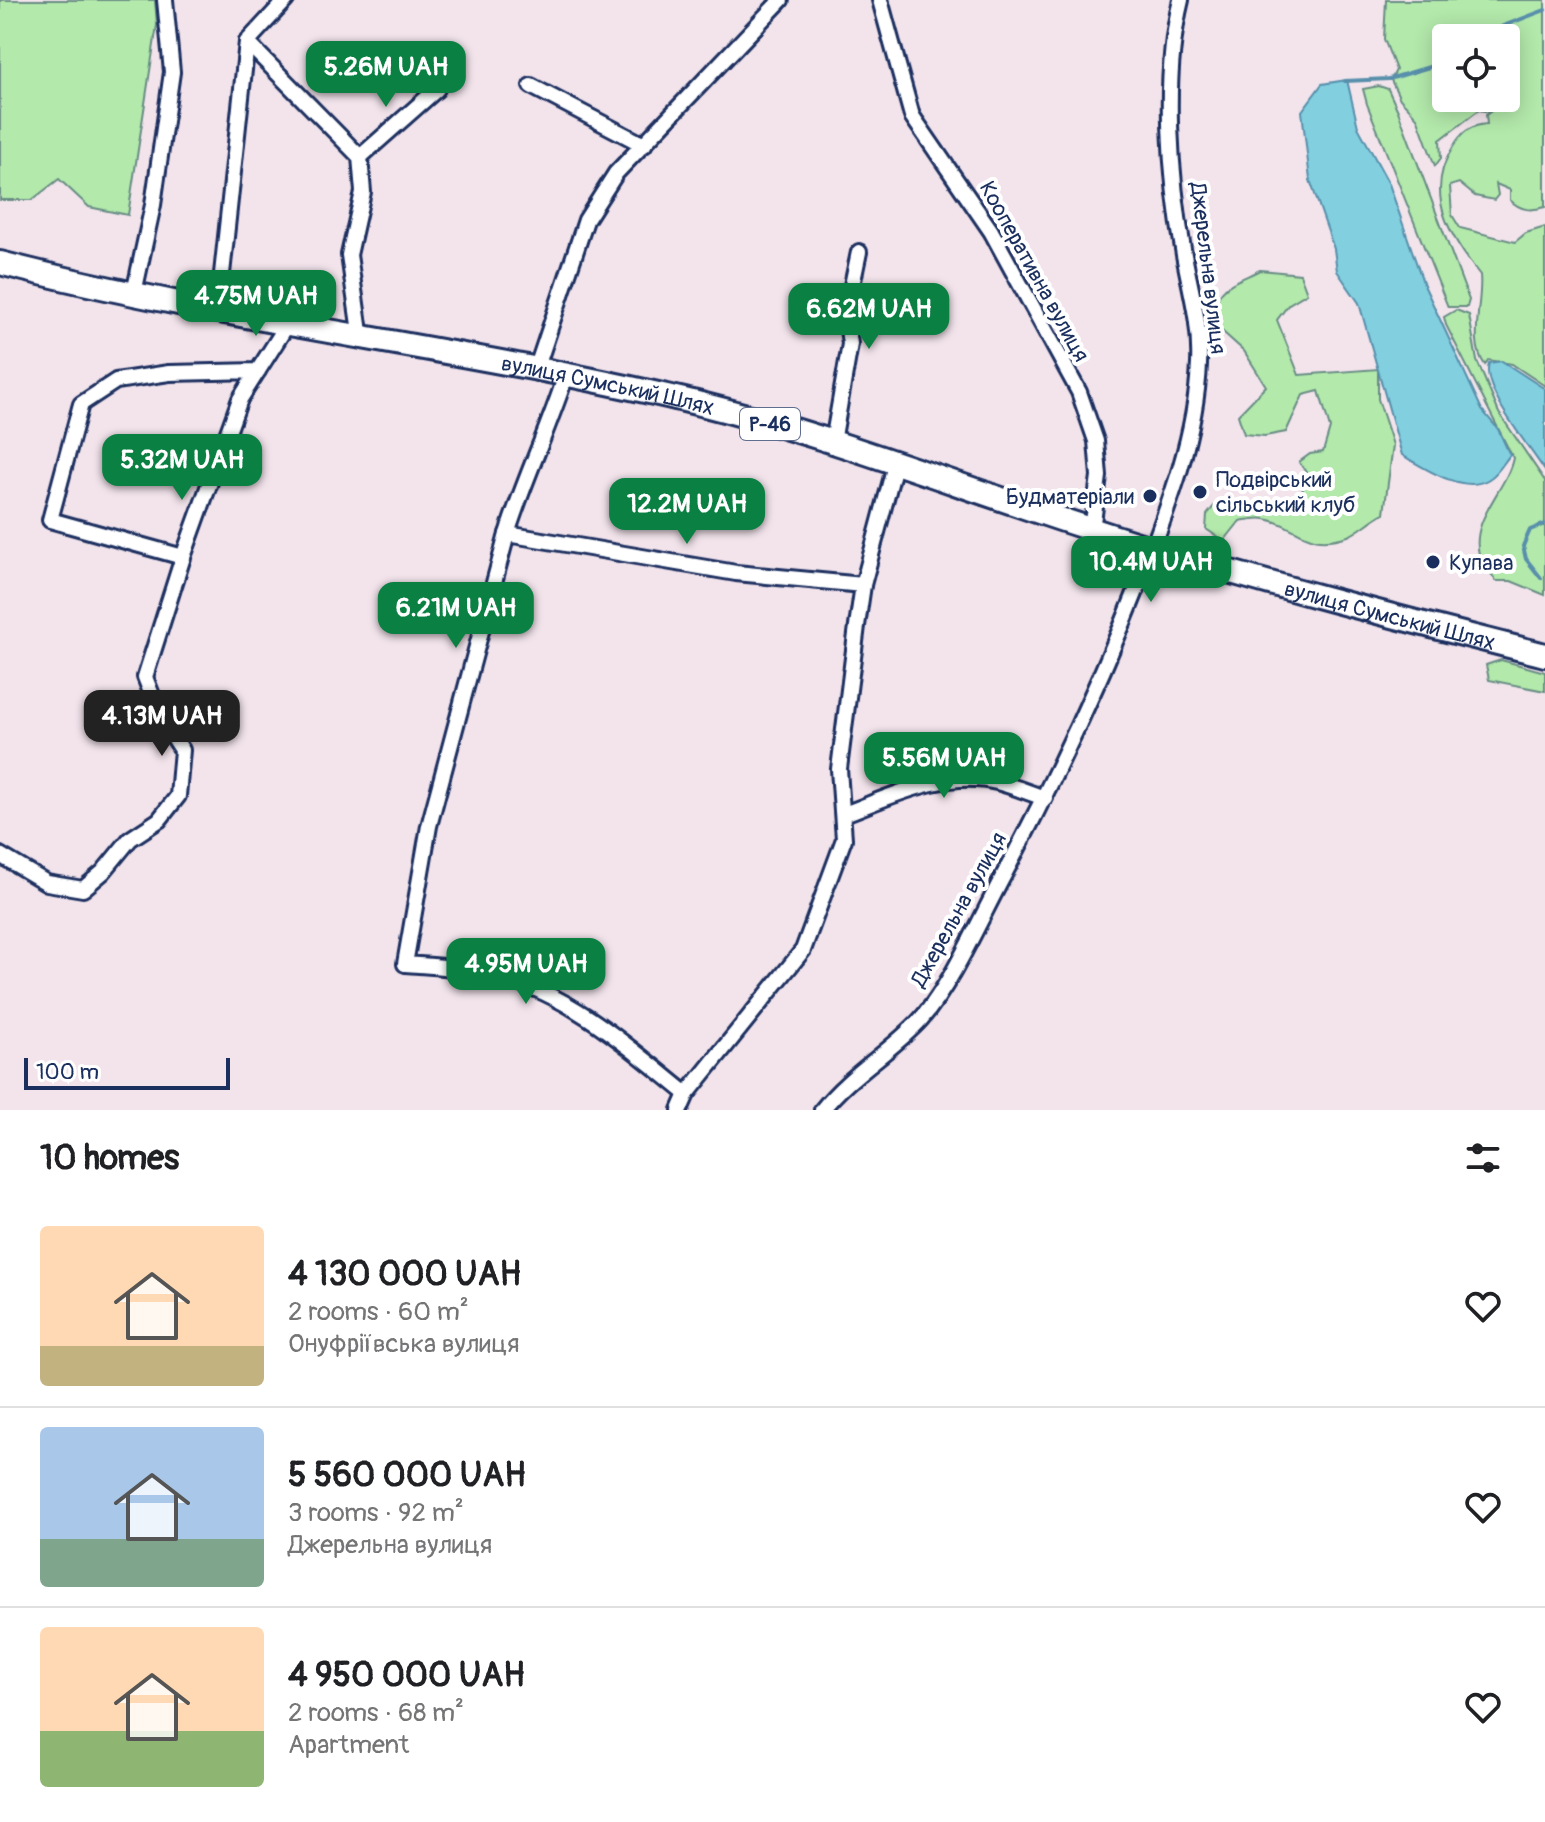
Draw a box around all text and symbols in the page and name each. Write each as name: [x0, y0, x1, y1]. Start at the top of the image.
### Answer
map controls: [1432, 24, 1520, 112]
button: locate: [1432, 24, 1520, 112]
pin: 5.26M UAH: [294, 41, 478, 109]
text: 5.26M UAH: [324, 51, 448, 83]
street label: Кооперативна вулиця: [973, 176, 1095, 367]
street label: Джерельна вулиця: [1183, 180, 1232, 356]
pin: 4.75M UAH: [164, 270, 348, 338]
text: 4.75M UAH: [194, 280, 318, 312]
pin: 6.62M UAH: [777, 283, 961, 351]
text: 6.62M UAH: [806, 293, 932, 325]
street label: вулиця Сумський Шлях: [499, 349, 717, 422]
road number: Р-46: [740, 408, 800, 440]
pin: 5.32M UAH: [90, 434, 274, 502]
text: 5.32M UAH: [120, 444, 244, 476]
place label: Подвірський сільський клуб: [1216, 466, 1356, 519]
pin: 12.2M UAH: [595, 478, 779, 546]
place label: Будматеріали: [1006, 483, 1134, 511]
marker: Подвірський сільський клуб: [1191, 483, 1209, 501]
marker: Будматеріали: [1141, 487, 1159, 505]
text: 12.2M UAH: [627, 488, 747, 520]
pin: 10.4M UAH: [1059, 536, 1243, 604]
text: 10.4M UAH: [1089, 546, 1213, 578]
place label: Купава: [1449, 549, 1514, 577]
marker: Купава: [1424, 553, 1442, 571]
street label: вулиця Сумський Шлях: [1281, 575, 1498, 657]
pin: 6.21M UAH: [364, 582, 548, 650]
text: 6.21M UAH: [396, 592, 516, 624]
pin: 4.13M UAH: [70, 690, 254, 758]
text: 4.13M UAH: [102, 700, 222, 732]
pin: 5.56M UAH: [852, 732, 1036, 800]
text: 5.56M UAH: [882, 742, 1006, 774]
street label: Джерельна вулиця: [904, 827, 1013, 993]
pin: 4.95M UAH: [434, 938, 618, 1006]
text: 4.95M UAH: [464, 948, 588, 980]
scale bar: [24, 1054, 230, 1090]
text: 100 m: [36, 1058, 99, 1086]
icon: filters: [1461, 1136, 1505, 1180]
text: 10 homes: [40, 1137, 179, 1180]
text: 4 130 000 UAH: [288, 1253, 521, 1296]
icon: home: [104, 1258, 200, 1354]
icon: heart: [1461, 1284, 1505, 1328]
text: 2 rooms · 60 m²: [288, 1296, 469, 1328]
text: Онуфріївська вулиця: [288, 1328, 519, 1360]
text: 5 560 000 UAH: [288, 1454, 526, 1497]
icon: home: [104, 1459, 200, 1555]
icon: heart: [1461, 1485, 1505, 1529]
text: 3 rooms · 92 m²: [288, 1497, 464, 1529]
text: Джерельна вулиця: [288, 1529, 492, 1561]
text: 4 950 000 UAH: [288, 1654, 525, 1697]
icon: home: [104, 1659, 200, 1755]
icon: heart: [1461, 1685, 1505, 1729]
text: 2 rooms · 68 m²: [288, 1697, 464, 1729]
text: Apartment: [288, 1729, 409, 1761]

